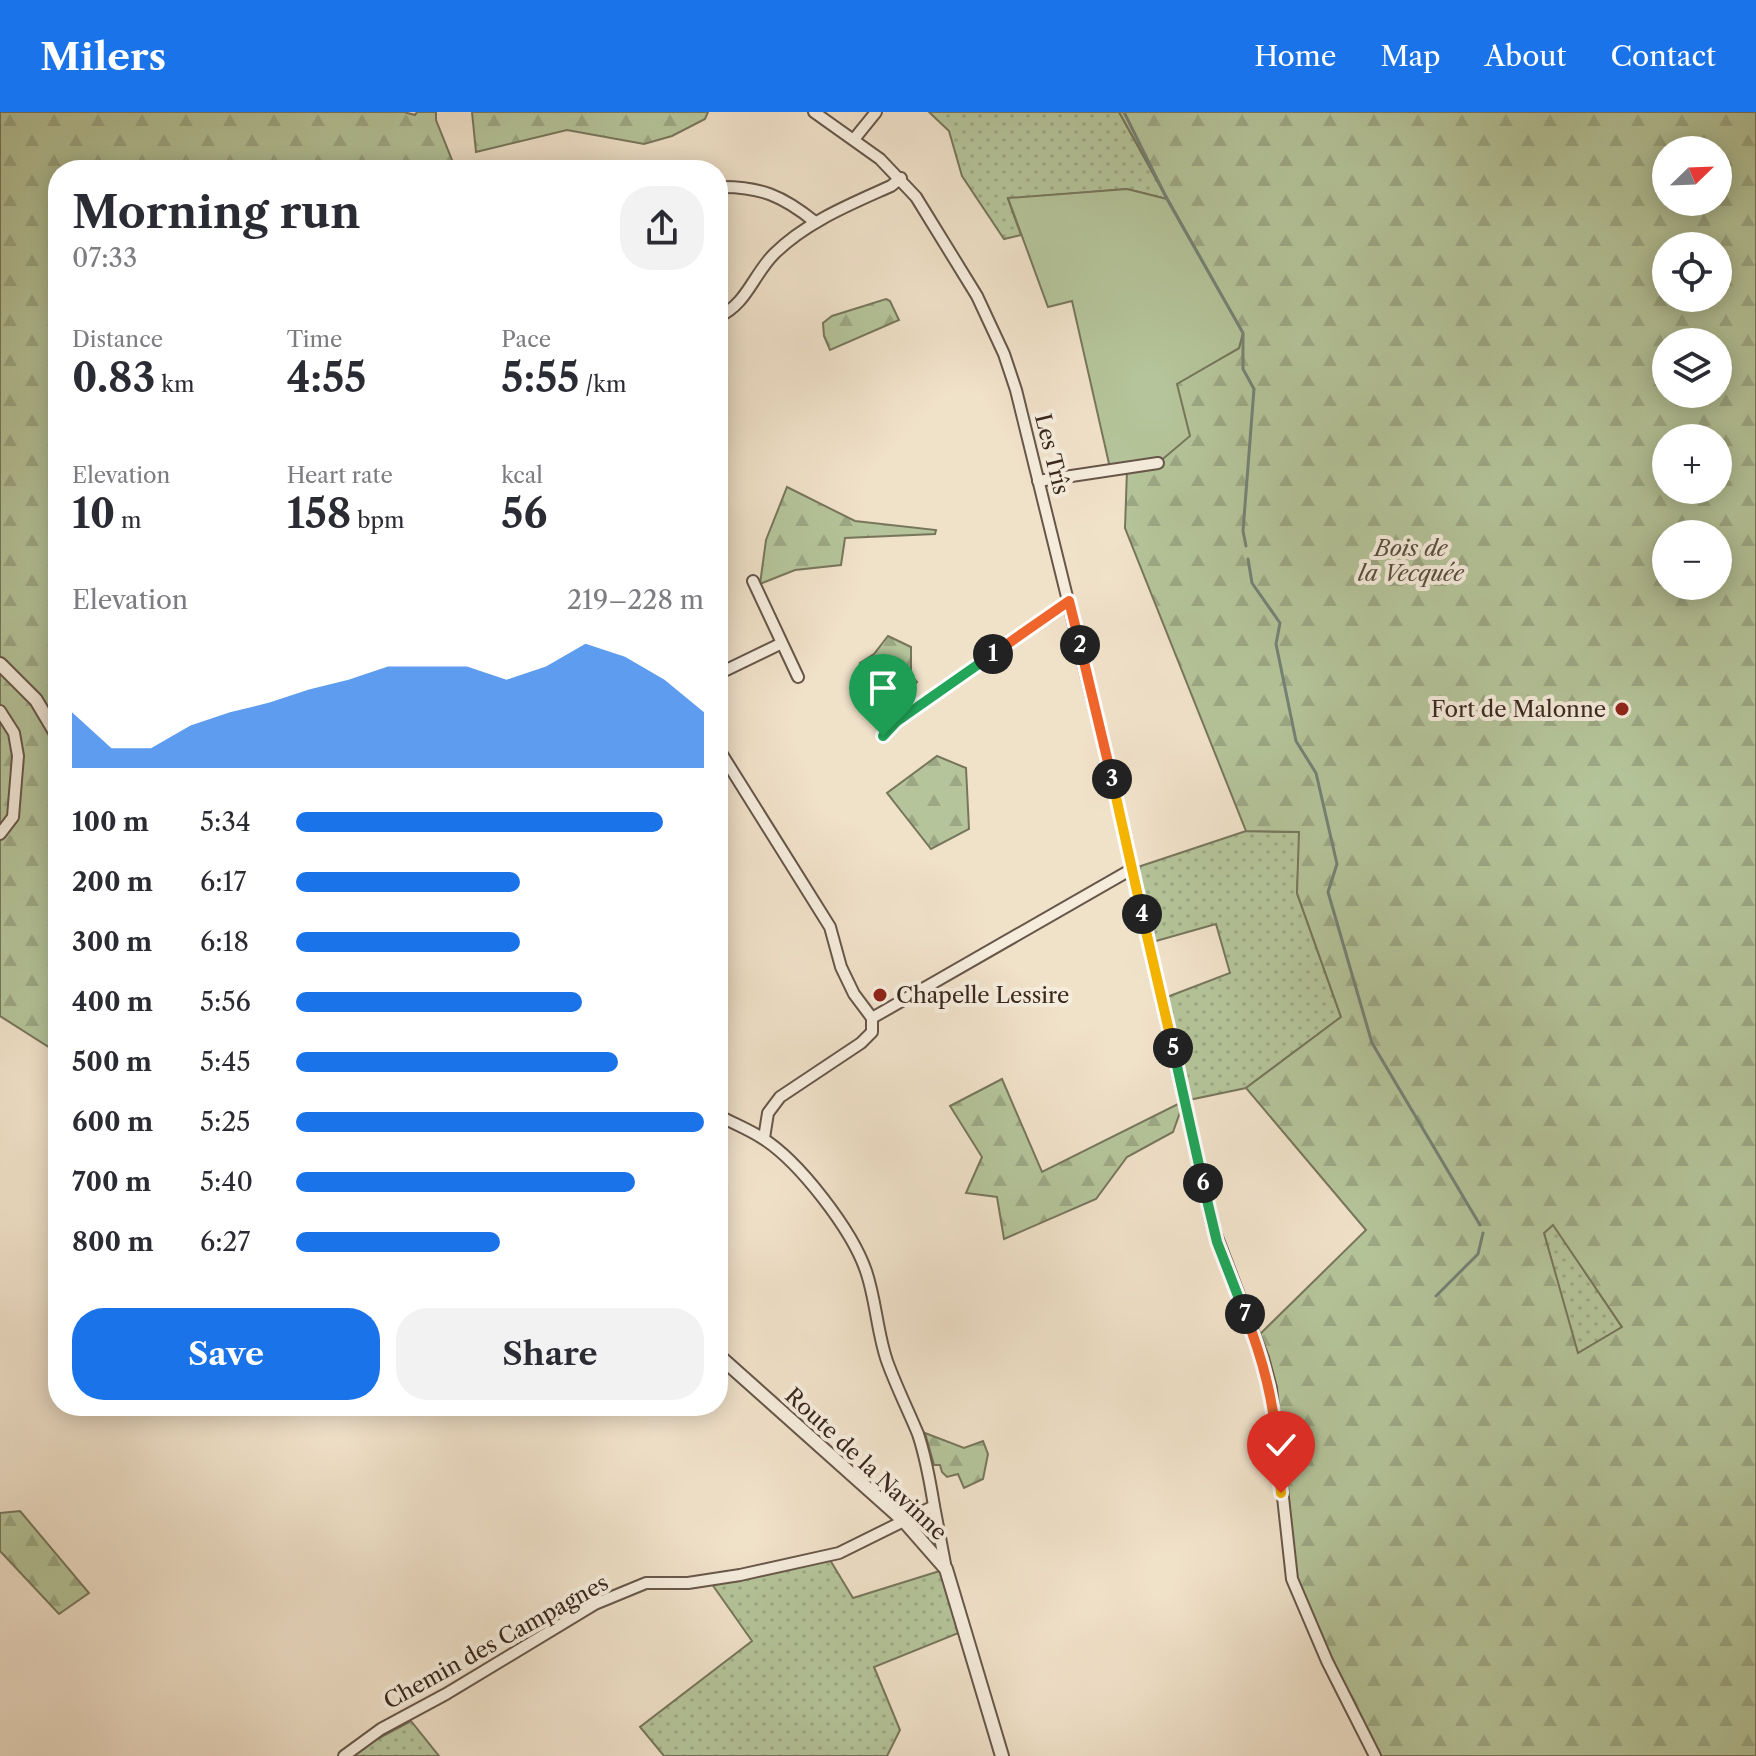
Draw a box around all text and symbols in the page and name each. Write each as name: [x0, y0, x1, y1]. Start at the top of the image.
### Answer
text: Milers: [40, 33, 166, 80]
text: Home: [1254, 39, 1336, 73]
text: Map: [1380, 39, 1440, 73]
text: About: [1484, 39, 1566, 73]
text: Contact: [1610, 39, 1716, 73]
north arrow: [1652, 136, 1732, 216]
map controls: [1652, 136, 1732, 600]
text: Morning run: [72, 185, 361, 239]
button: share: [620, 186, 704, 270]
button: locate: [1652, 232, 1732, 312]
text: 07:33: [72, 242, 137, 274]
text: Distance: [72, 326, 163, 353]
text: Time: [287, 326, 342, 353]
text: Pace: [501, 326, 551, 353]
button: layers: [1652, 328, 1732, 408]
text: 0.83: [72, 353, 155, 402]
text: 4:55: [287, 353, 366, 402]
text: 5:55: [501, 353, 579, 402]
text: km: [155, 371, 194, 398]
text: /km: [579, 371, 626, 398]
street label: Les Trîs: [1029, 411, 1075, 497]
button: +: [1652, 424, 1732, 504]
text: Elevation: [72, 462, 170, 489]
text: Heart rate: [287, 462, 393, 489]
text: kcal: [501, 462, 543, 489]
text: 10: [72, 489, 115, 538]
text: 158: [287, 489, 351, 538]
text: 56: [501, 489, 547, 538]
text: m: [115, 507, 141, 534]
text: bpm: [351, 507, 405, 534]
button: −: [1652, 520, 1732, 600]
park label: Bois de la Vecquée: [1358, 535, 1465, 587]
text: Elevation: [72, 584, 188, 616]
text: 219–228 m: [567, 584, 704, 616]
pin: 2: [1060, 625, 1100, 665]
text: 2: [1074, 631, 1087, 658]
pin: 1: [973, 634, 1013, 674]
text: 1: [988, 640, 998, 667]
pin: [849, 654, 917, 736]
icon: arrive: [861, 666, 905, 710]
place label: Fort de Malonne: [1431, 696, 1606, 723]
marker: Fort de Malonne: [1613, 700, 1631, 718]
pin: 3: [1092, 759, 1132, 799]
text: 3: [1106, 765, 1118, 792]
text: 100 m: [72, 806, 149, 838]
text: 5:34: [200, 806, 251, 838]
text: 200 m: [72, 866, 153, 898]
text: 6:17: [200, 866, 246, 898]
pin: 4: [1122, 894, 1162, 934]
text: 4: [1135, 900, 1149, 927]
text: 300 m: [72, 926, 152, 958]
text: 6:18: [200, 926, 249, 958]
place label: Chapelle Lessire: [896, 982, 1069, 1009]
text: 400 m: [72, 986, 153, 1018]
text: 5:56: [200, 986, 251, 1018]
marker: Chapelle Lessire: [871, 986, 889, 1004]
pin: 5: [1153, 1028, 1193, 1068]
text: 5: [1167, 1034, 1179, 1061]
text: 500 m: [72, 1046, 152, 1078]
text: 5:45: [200, 1046, 251, 1078]
text: 600 m: [72, 1106, 153, 1138]
text: 5:25: [200, 1106, 250, 1138]
pin: 6: [1183, 1163, 1223, 1203]
text: 700 m: [72, 1166, 151, 1198]
text: 5:40: [200, 1166, 253, 1198]
text: 6: [1196, 1169, 1210, 1196]
text: 800 m: [72, 1226, 154, 1258]
text: 6:27: [200, 1226, 250, 1258]
pin: 7: [1225, 1294, 1265, 1334]
text: 7: [1239, 1300, 1251, 1327]
button: Save: [72, 1308, 380, 1400]
button: Share: [396, 1308, 704, 1400]
street label: Route de la Navinne: [780, 1382, 952, 1546]
pin: [1247, 1411, 1315, 1493]
icon: check: [1259, 1423, 1303, 1467]
street label: Chemin des Campagnes: [379, 1569, 613, 1715]

